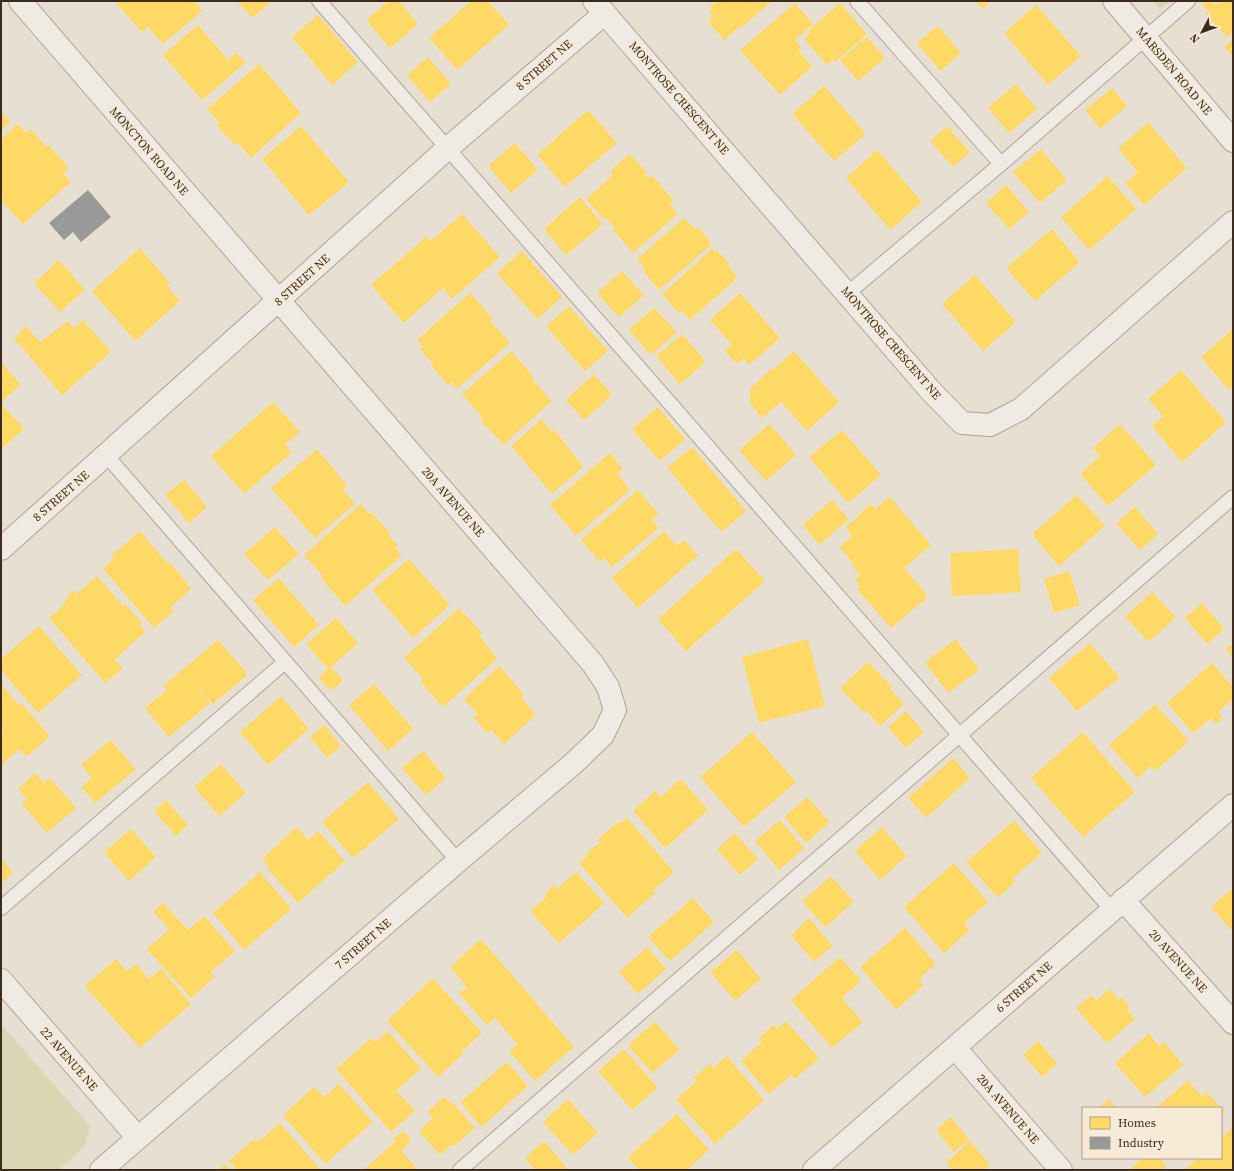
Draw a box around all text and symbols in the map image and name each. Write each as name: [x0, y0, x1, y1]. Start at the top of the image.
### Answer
north arrow: [1182, 12, 1222, 52]
street label: MARSDEN ROAD NE: [1133, 24, 1215, 118]
street label: 8 STREET NE: [512, 36, 576, 94]
street label: MONTROSE CRESCENT NE: [625, 38, 733, 158]
street label: MONCTON ROAD NE: [106, 103, 192, 199]
street label: 8 STREET NE: [271, 251, 333, 309]
street label: MONTROSE CRESCENT NE: [837, 283, 945, 403]
street label: 20A AVENUE NE: [418, 464, 488, 540]
street label: 8 STREET NE: [29, 467, 93, 525]
street label: 7 STREET NE: [331, 915, 395, 973]
street label: 20 AVENUE NE: [1145, 926, 1211, 996]
street label: 6 STREET NE: [992, 958, 1056, 1016]
street label: 22 AVENUE NE: [37, 1024, 101, 1094]
street label: 20A AVENUE NE: [973, 1071, 1043, 1147]
legend: [1082, 1107, 1222, 1159]
text: Homes: [1118, 1115, 1156, 1131]
text: Industry: [1118, 1135, 1165, 1151]

